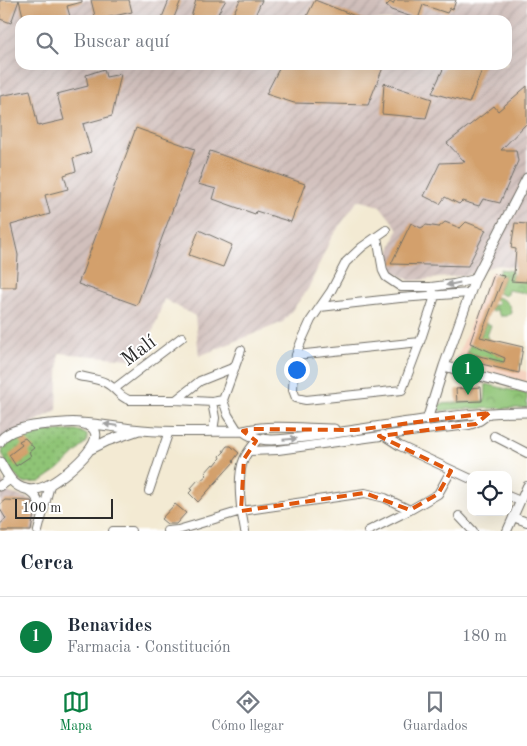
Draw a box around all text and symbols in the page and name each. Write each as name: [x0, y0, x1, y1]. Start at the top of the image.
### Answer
search box: [15, 15, 512, 70]
icon: search: [33, 29, 61, 57]
text: Buscar aquí: [73, 33, 169, 52]
one-way arrow: [445, 280, 461, 288]
street label: Malí: [118, 332, 161, 371]
pin: 1: [452, 354, 484, 395]
your location: [284, 357, 310, 383]
one-way arrow: [103, 421, 119, 429]
one-way arrow: [282, 434, 298, 442]
map controls: [467, 471, 512, 516]
button: locate: [467, 471, 512, 516]
scale bar: [15, 496, 112, 519]
text: 100 m: [22, 501, 61, 515]
text: Cerca: [20, 553, 73, 574]
text: Benavides: [67, 617, 152, 636]
text: 1: [31, 629, 41, 645]
text: 180 m: [462, 629, 507, 645]
text: Farmacia · Constitución: [67, 640, 231, 656]
tab: Mapa: [59, 688, 92, 735]
tab: Cómo llegar: [211, 688, 284, 735]
tab: Guardados: [403, 688, 468, 735]

